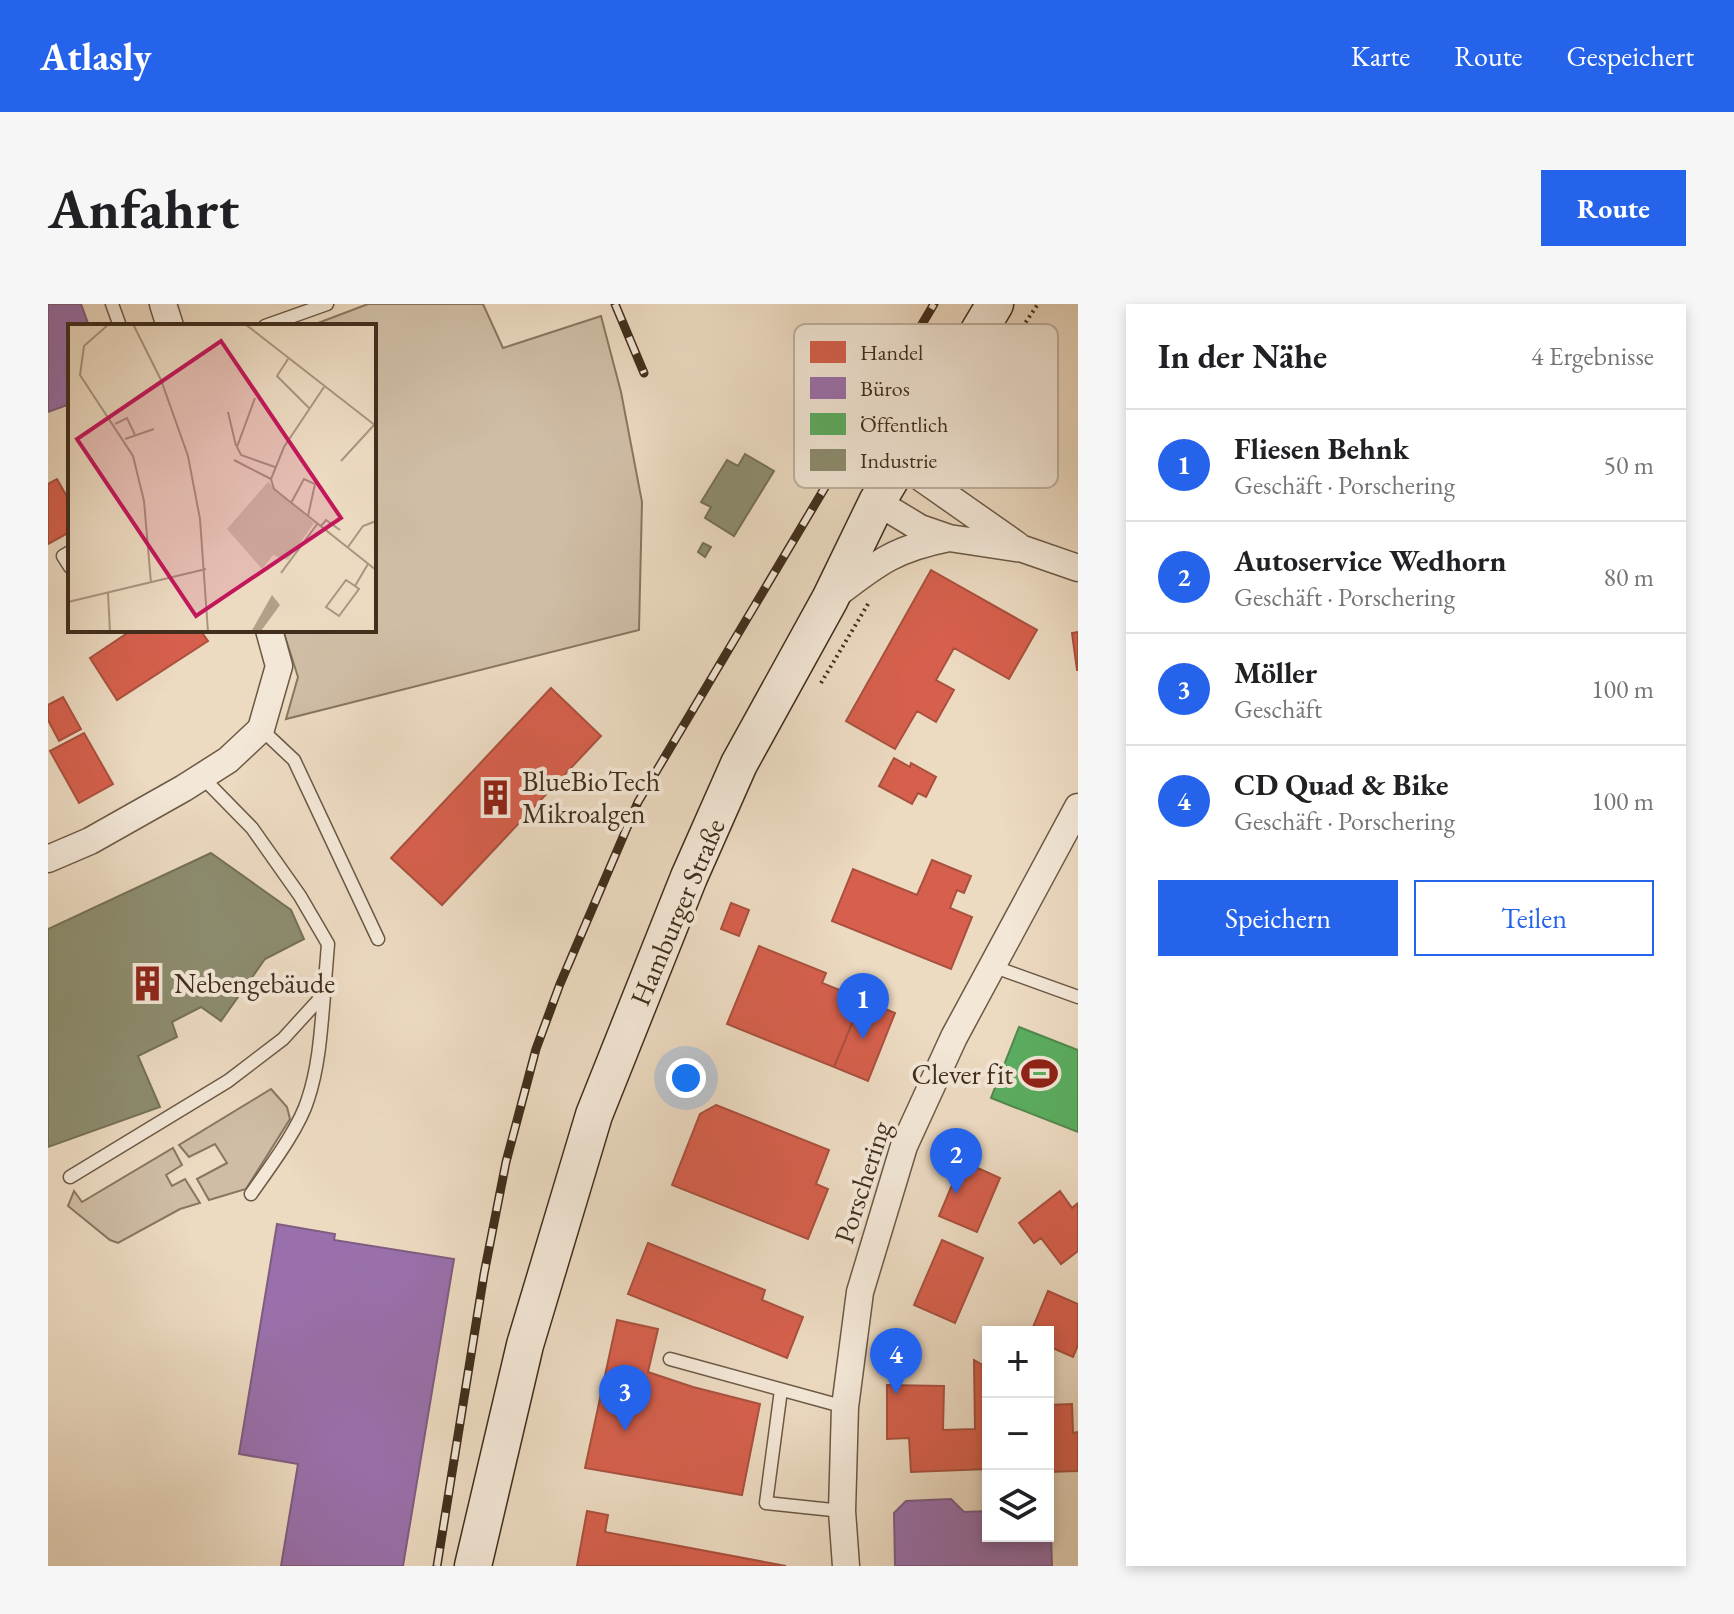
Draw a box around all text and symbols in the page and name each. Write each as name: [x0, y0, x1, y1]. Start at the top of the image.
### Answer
text: Atlasly: [40, 32, 151, 81]
text: Karte: [1351, 38, 1410, 74]
text: Route: [1454, 38, 1522, 74]
text: Gespeichert: [1566, 38, 1694, 74]
button: Route: [1541, 170, 1686, 246]
text: Anfahrt: [48, 172, 239, 245]
inset map: [68, 324, 376, 632]
legend: [794, 324, 1058, 488]
text: In der Nähe: [1158, 334, 1327, 378]
text: Handel: [860, 338, 923, 367]
text: 4 Ergebnisse: [1531, 339, 1654, 373]
text: Büros: [860, 374, 910, 403]
text: Öffentlich: [860, 410, 948, 439]
text: Fliesen Behnk: [1234, 429, 1409, 468]
text: Industrie: [860, 446, 938, 475]
text: 1: [1177, 448, 1191, 482]
text: 50 m: [1604, 448, 1654, 482]
text: Geschäft · Porschering: [1234, 468, 1455, 502]
text: Autoservice Wedhorn: [1234, 541, 1506, 580]
text: 2: [1177, 560, 1191, 594]
text: 80 m: [1604, 560, 1654, 594]
text: Geschäft · Porschering: [1234, 580, 1455, 614]
text: Möller: [1234, 653, 1317, 692]
text: 3: [1177, 672, 1191, 706]
text: 100 m: [1591, 672, 1654, 706]
text: Geschäft: [1234, 692, 1322, 726]
place label: BlueBioTech Mikroalgen: [522, 763, 660, 831]
text: CD Quad & Bike: [1234, 765, 1449, 804]
building icon: BlueBioTech Mikroalgen: [477, 778, 515, 816]
text: 4: [1177, 784, 1191, 818]
text: 100 m: [1591, 784, 1654, 818]
text: Geschäft · Porschering: [1234, 804, 1455, 838]
street label: Hamburger Straße: [621, 813, 733, 1011]
button: Speichern: [1158, 880, 1398, 956]
button: Teilen: [1414, 880, 1654, 956]
building icon: Nebengebäude: [129, 964, 167, 1002]
place label: Nebengebäude: [174, 965, 335, 1001]
pin: 1: [837, 973, 889, 1039]
sports icon: Clever fit: [1020, 1055, 1058, 1093]
place label: Clever fit: [912, 1056, 1013, 1092]
your location: [666, 1058, 706, 1098]
street label: Porschering: [825, 1116, 899, 1248]
pin: 2: [930, 1128, 982, 1194]
map controls: [982, 1326, 1054, 1542]
button: +: [982, 1326, 1054, 1398]
pin: 4: [870, 1328, 922, 1394]
pin: 3: [599, 1365, 651, 1431]
button: −: [982, 1398, 1054, 1470]
button: layers: [982, 1470, 1054, 1542]

